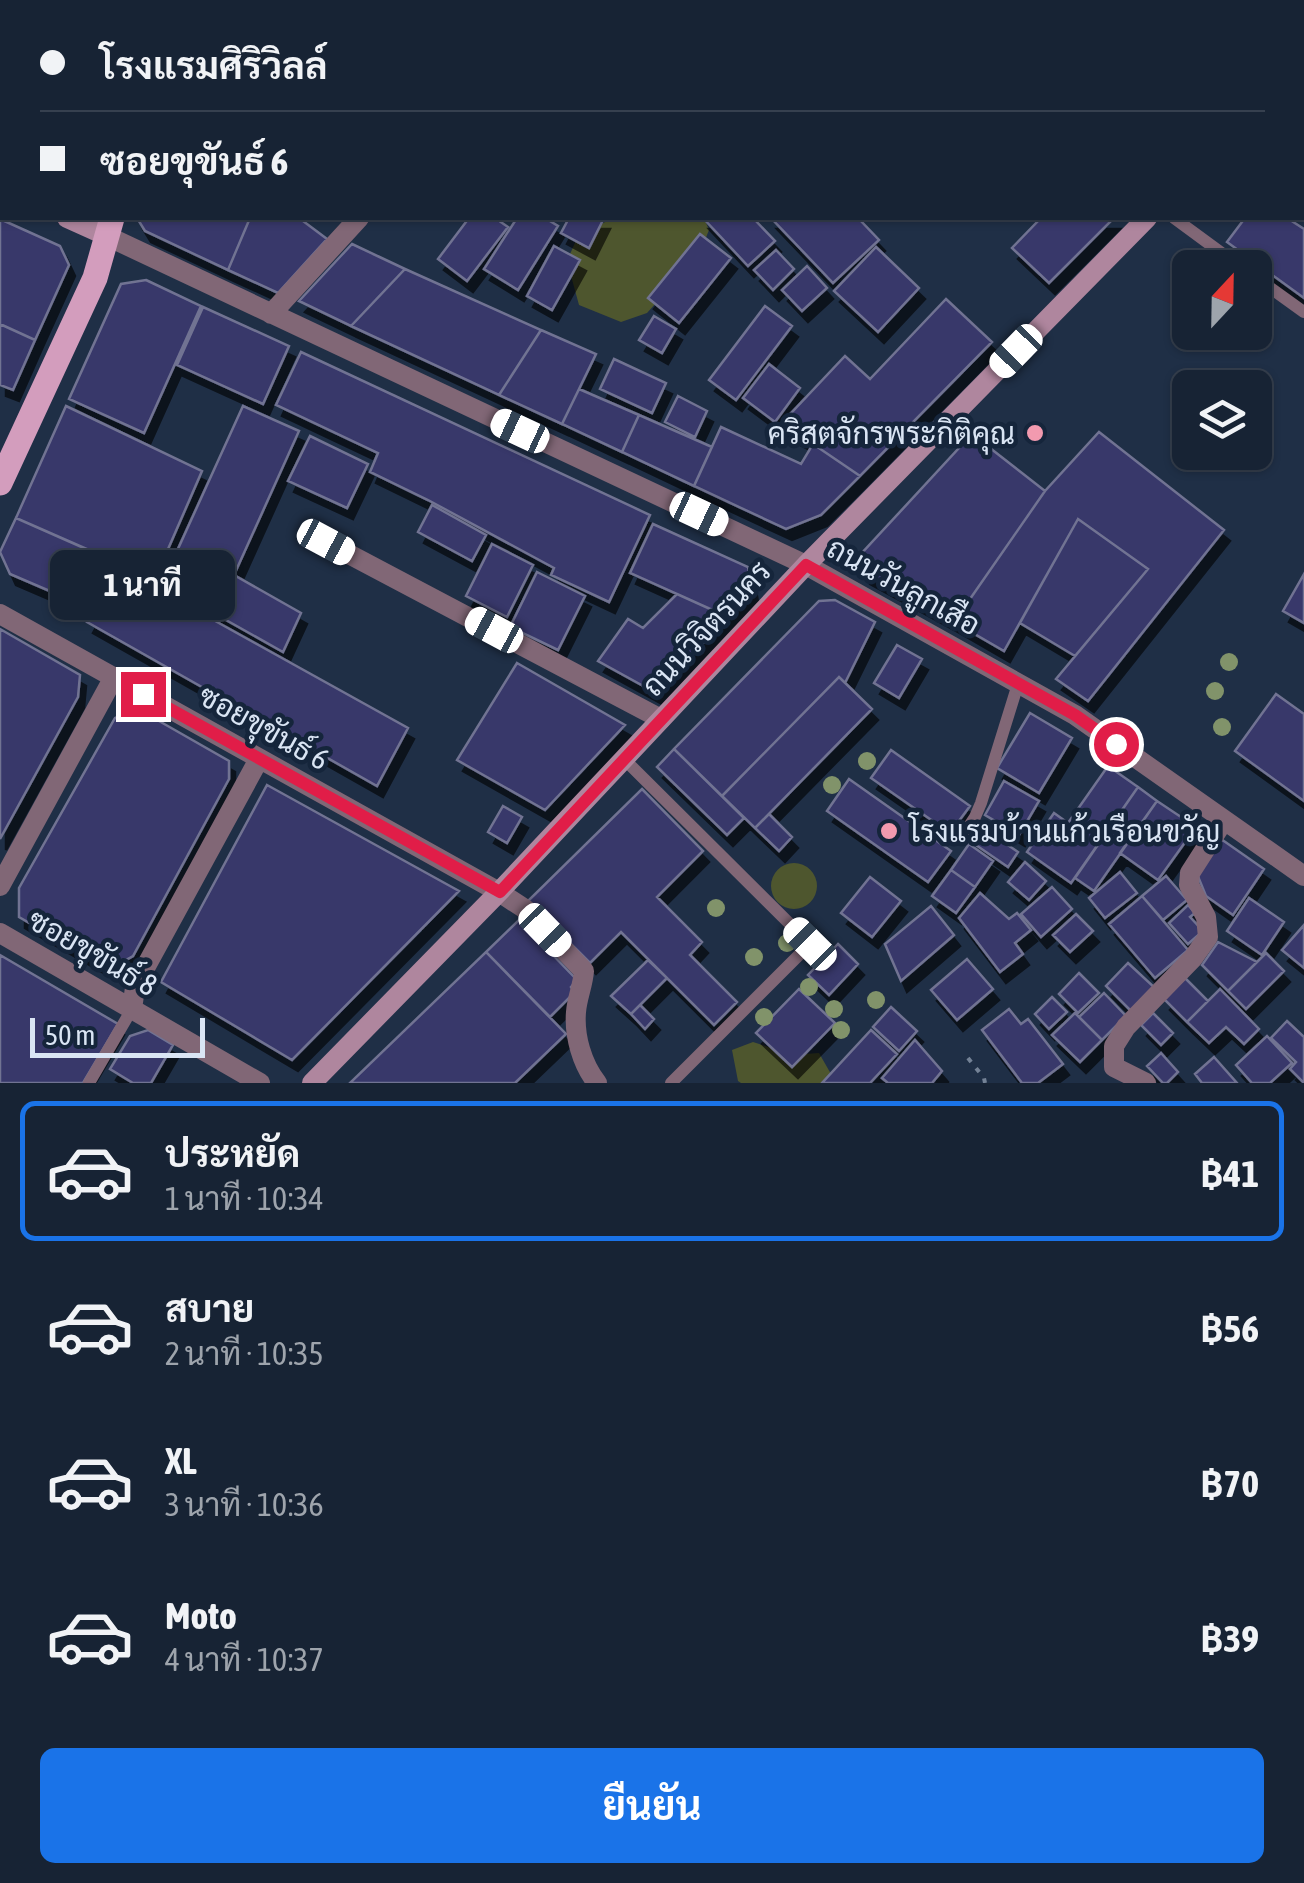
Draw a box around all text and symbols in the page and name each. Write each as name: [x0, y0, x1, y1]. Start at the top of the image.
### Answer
text: โรงแรมศิริวิลล์: [100, 44, 328, 87]
text: ซอยขุขันธ์ 6: [100, 140, 288, 183]
north arrow: [1172, 250, 1272, 350]
map controls: [1172, 250, 1272, 470]
car: [984, 319, 1048, 383]
button: layers: [1172, 370, 1272, 470]
car: [486, 405, 554, 457]
place label: คริสตจักรพระกิติคุณ: [768, 415, 1015, 455]
marker: คริสตจักรพระกิติคุณ: [1024, 422, 1046, 444]
car: [665, 488, 733, 540]
car: [292, 515, 360, 569]
street label: ถนนวันลูกเสือ: [820, 529, 987, 645]
callout: 1 นาที: [51, 549, 236, 619]
street label: ถนนวิจิตรนคร: [635, 553, 777, 703]
text: 1 นาที: [103, 566, 182, 603]
car: [460, 603, 528, 657]
route end: [121, 672, 166, 717]
street label: ซอยขุขันธ์ 6: [191, 676, 336, 781]
route start: [1094, 722, 1139, 767]
place label: โรงแรมบ้านแก้วเรือนขวัญ: [907, 811, 1220, 850]
marker: โรงแรมบ้านแก้วเรือนขวัญ: [878, 820, 900, 842]
car: [513, 898, 577, 962]
street label: ซอยขุขันธ์ 8: [20, 900, 164, 1007]
car: [778, 912, 842, 976]
scale bar: [30, 1013, 205, 1058]
text: 50 m: [45, 1019, 95, 1051]
icon: car: [45, 1126, 135, 1216]
text: ประหยัด: [165, 1132, 300, 1175]
text: ฿41: [1200, 1152, 1259, 1195]
text: 1 นาที · 10:34: [165, 1180, 323, 1217]
icon: car: [45, 1281, 135, 1371]
text: สบาย: [165, 1287, 254, 1330]
text: ฿56: [1200, 1307, 1259, 1350]
text: 2 นาที · 10:35: [165, 1335, 323, 1372]
icon: car: [45, 1436, 135, 1526]
text: XL: [165, 1439, 197, 1482]
text: ฿70: [1200, 1462, 1259, 1505]
text: 3 นาที · 10:36: [165, 1486, 323, 1523]
icon: car: [45, 1591, 135, 1681]
text: Moto: [165, 1594, 237, 1637]
text: ฿39: [1200, 1617, 1259, 1660]
text: 4 นาที · 10:37: [165, 1641, 323, 1678]
button: ยืนยัน: [40, 1748, 1264, 1863]

